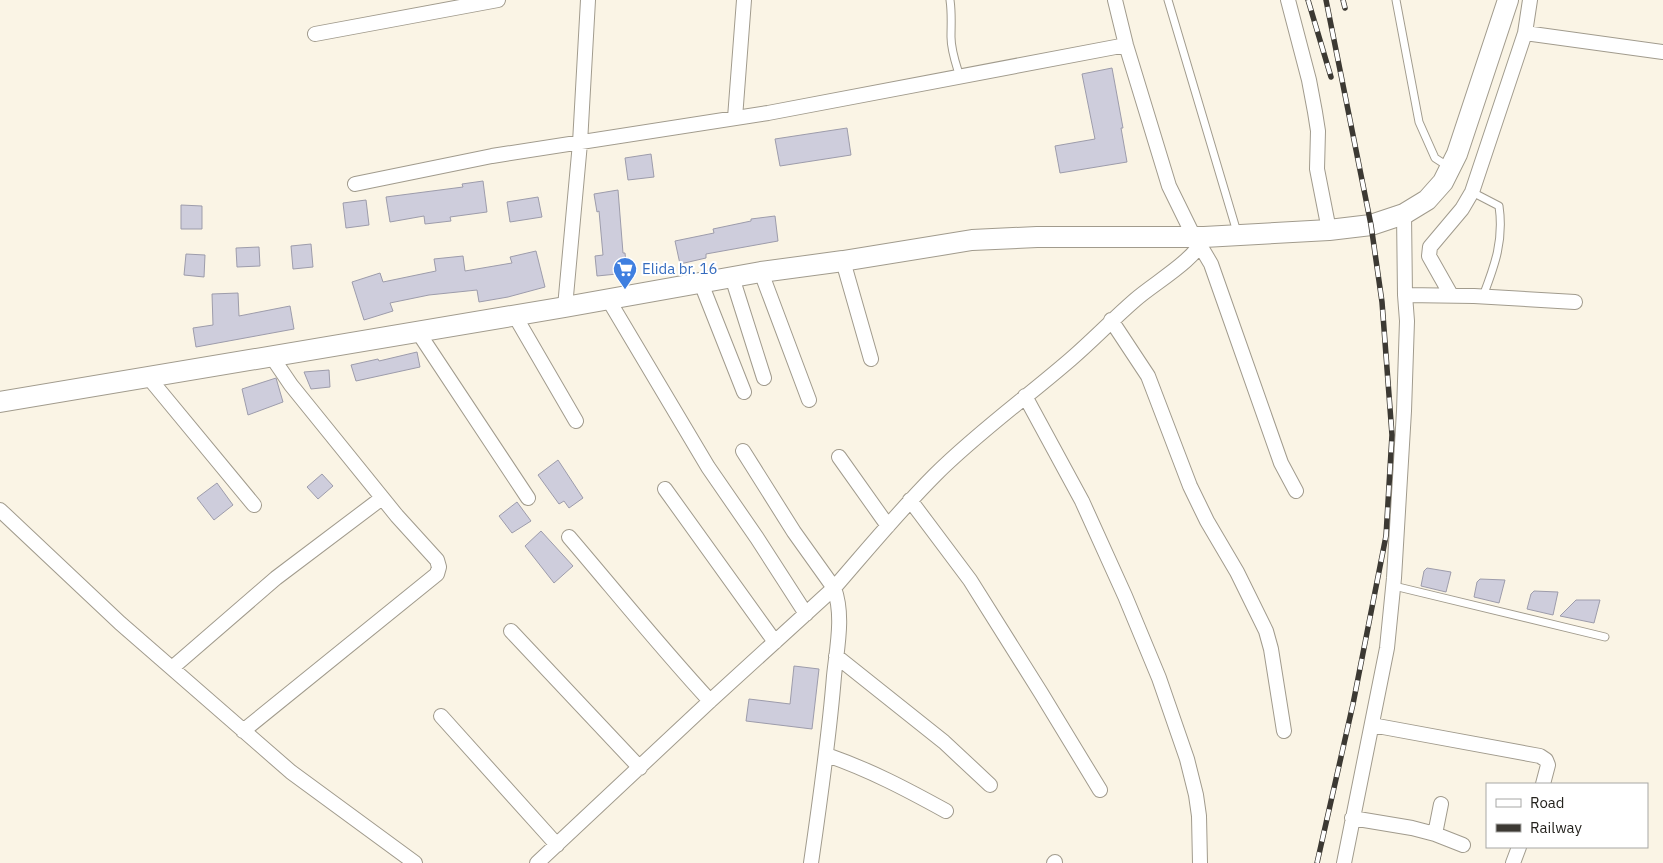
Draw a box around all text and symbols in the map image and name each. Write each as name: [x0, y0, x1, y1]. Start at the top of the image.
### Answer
supermarket icon: Elida br. 16: [612, 256, 638, 290]
place label: Elida br. 16: [642, 259, 717, 278]
legend: [1486, 783, 1648, 848]
text: Road: [1530, 793, 1565, 812]
text: Railway: [1530, 818, 1583, 837]

